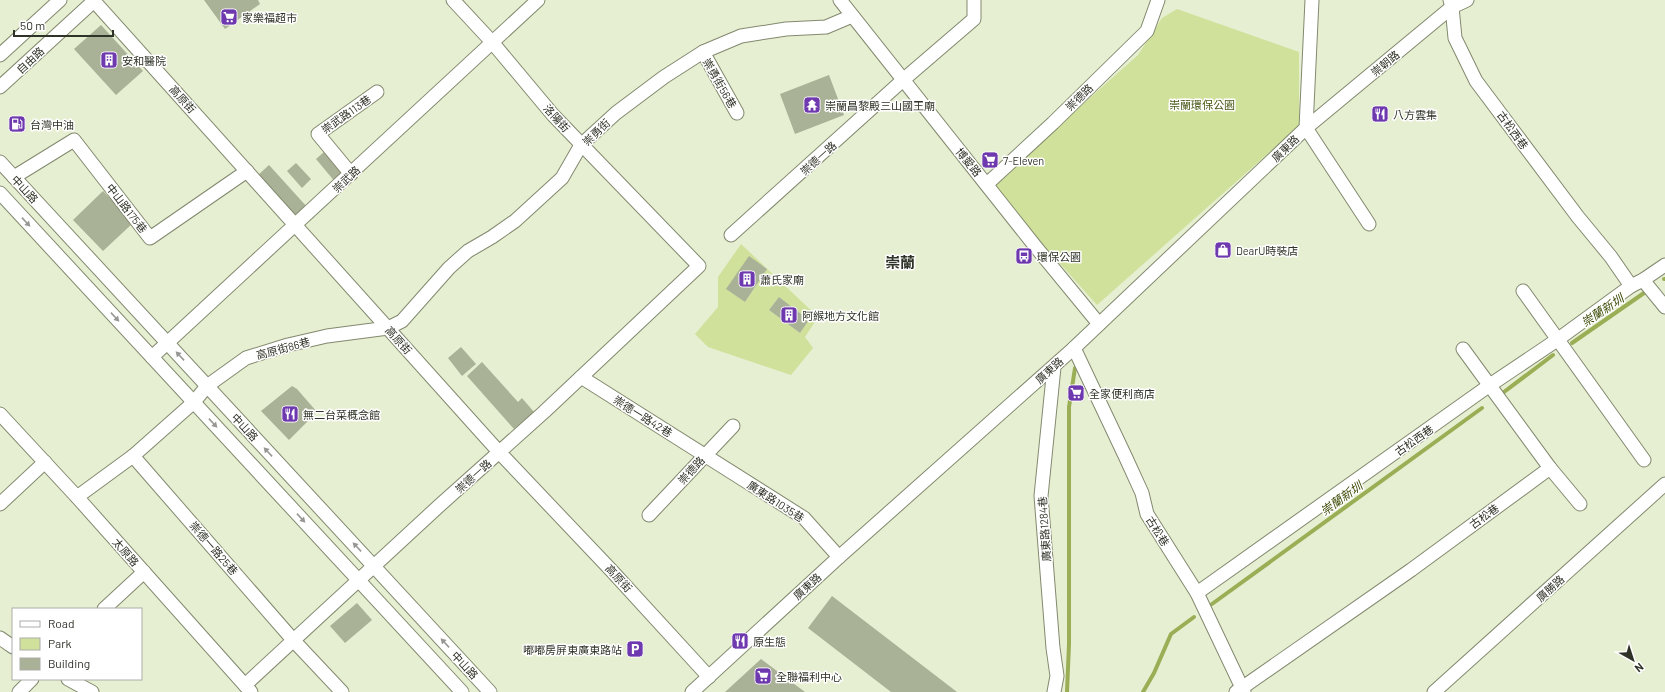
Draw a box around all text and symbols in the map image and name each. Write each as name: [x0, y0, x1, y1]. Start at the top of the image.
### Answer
supermarket icon: 家樂福超市: [219, 7, 239, 27]
place label: 家樂福超市: [242, 11, 297, 24]
scale bar: [14, 12, 113, 38]
text: 50 m: [20, 18, 45, 32]
street label: 自由路: [13, 44, 47, 76]
street label: 崇朝路: [1368, 48, 1402, 78]
building icon: 安和醫院: [99, 50, 119, 70]
place label: 安和醫院: [122, 54, 166, 67]
street label: 崇勇街56巷: [701, 56, 739, 110]
street label: 崇德路: [1063, 81, 1095, 113]
street label: 高原街: [167, 82, 199, 116]
street label: 崇武路113巷: [319, 92, 373, 136]
temple icon: 崇蘭昌黎殿三山國王廟: [802, 95, 822, 115]
park label: 崇蘭環保公園: [1169, 98, 1235, 111]
place label: 崇蘭昌黎殿三山國王廟: [825, 99, 935, 112]
street label: 洛陽街: [541, 101, 573, 135]
restaurant icon: 八方雲集: [1370, 104, 1390, 124]
place label: 八方雲集: [1393, 108, 1437, 121]
street label: 古松西巷: [1495, 108, 1531, 152]
fuel station icon: 台灣中油: [7, 114, 27, 134]
street label: 崇勇街: [580, 116, 612, 148]
place label: 台灣中油: [30, 118, 74, 131]
street label: 廣東路: [1269, 132, 1301, 164]
street label: 崇德一路: [797, 138, 839, 178]
street label: 博愛路: [954, 145, 984, 179]
supermarket icon: 7-Eleven: [980, 150, 1000, 170]
place label: 7-Eleven: [1003, 154, 1044, 167]
street label: 崇武路: [329, 163, 363, 195]
street label: 中山路: [9, 172, 41, 206]
street label: 中山路175巷: [104, 181, 150, 235]
one-way arrow: [22, 216, 31, 227]
shop icon: DearU時裝店: [1213, 240, 1233, 260]
place label: DearU時裝店: [1236, 244, 1298, 257]
bus stop icon: 環保公園: [1014, 246, 1034, 266]
place label: 環保公園: [1037, 250, 1081, 263]
district label: 崇蘭: [885, 253, 915, 271]
building icon: 蕭氏家廟: [737, 269, 757, 289]
place label: 蕭氏家廟: [760, 273, 804, 286]
water label: 崇蘭新圳: [1578, 290, 1627, 329]
building icon: 阿緱地方文化館: [779, 305, 799, 325]
place label: 阿緱地方文化館: [802, 309, 879, 322]
one-way arrow: [110, 312, 120, 322]
street label: 高原街: [383, 323, 415, 357]
street label: 高原街86巷: [255, 335, 311, 361]
one-way arrow: [176, 352, 185, 361]
street label: 廣東路: [1032, 354, 1066, 386]
supermarket icon: 全家便利商店: [1066, 383, 1086, 403]
place label: 全家便利商店: [1089, 387, 1155, 400]
street label: 崇德一路42巷: [611, 393, 675, 439]
restaurant icon: 無二台菜概念館: [280, 404, 300, 424]
place label: 無二台菜概念館: [303, 408, 380, 421]
street label: 中山路: [229, 410, 261, 444]
one-way arrow: [208, 417, 217, 428]
street label: 古松西巷: [1392, 422, 1436, 458]
one-way arrow: [264, 447, 273, 457]
street label: 崇德路: [675, 453, 707, 487]
street label: 崇德一路: [452, 456, 494, 496]
water label: 崇蘭新圳: [1317, 477, 1366, 518]
street label: 廣東路1035巷: [745, 478, 807, 524]
street label: 廣東路1284巷: [1035, 496, 1053, 562]
street label: 古松巷: [1467, 501, 1501, 531]
one-way arrow: [296, 513, 306, 523]
street label: 古松巷: [1144, 514, 1172, 548]
street label: 崇德一路25巷: [187, 519, 241, 577]
street label: 太原路: [110, 535, 142, 569]
one-way arrow: [352, 542, 361, 552]
street label: 高原街: [603, 561, 635, 595]
street label: 廣東路: [790, 570, 824, 602]
street label: 廣勝路: [1533, 572, 1567, 604]
legend: [12, 608, 142, 680]
text: Road: [48, 616, 75, 630]
restaurant icon: 原生態: [730, 631, 750, 651]
place label: 原生態: [753, 635, 786, 648]
text: Park: [48, 636, 72, 650]
one-way arrow: [440, 638, 450, 648]
parking icon: 嘟嘟房屏東廣東路站: [625, 639, 645, 659]
north arrow: [1613, 640, 1653, 680]
place label: 嘟嘟房屏東廣東路站: [523, 643, 622, 656]
street label: 中山路: [449, 648, 481, 682]
text: Building: [48, 656, 90, 670]
text: N: [1633, 661, 1647, 676]
supermarket icon: 全聯福利中心: [753, 666, 773, 686]
place label: 全聯福利中心: [776, 670, 842, 683]

